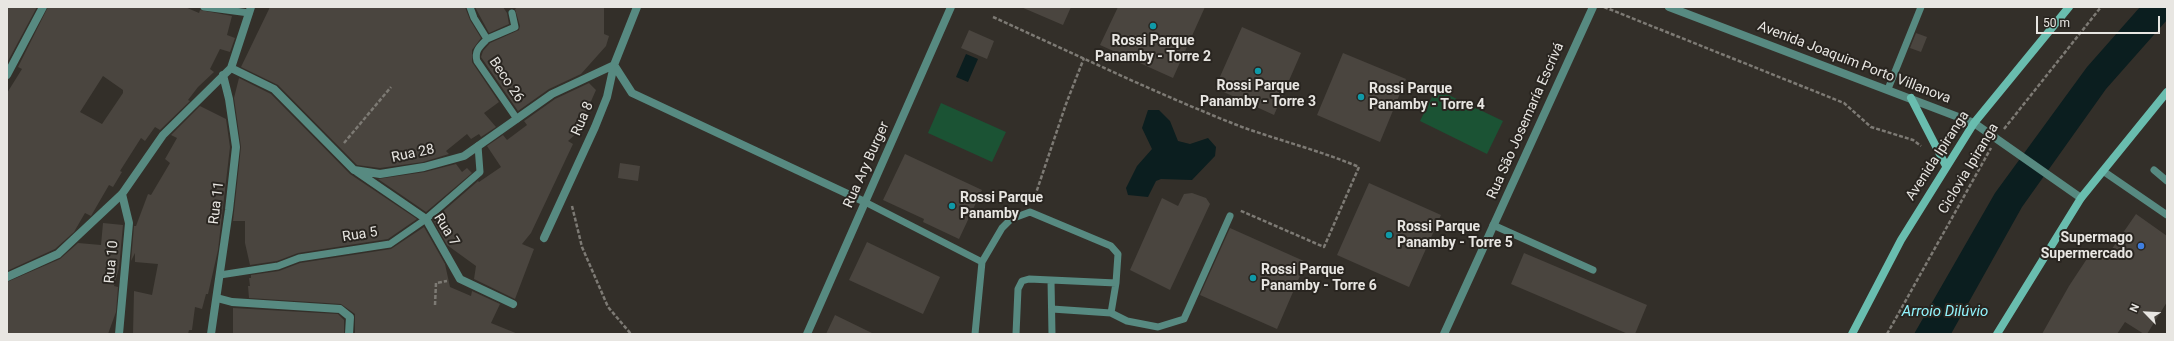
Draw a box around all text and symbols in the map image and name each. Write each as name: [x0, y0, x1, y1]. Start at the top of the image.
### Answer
scale bar: [2038, 8, 2162, 34]
text: 50 m: [2043, 16, 2070, 30]
street label: Avenida Joaquim Porto Villanova: [1755, 18, 1953, 108]
marker: Rossi Parque Panamby - Torre 2: [1148, 21, 1158, 31]
place label: Rossi Parque Panamby - Torre 2: [1095, 33, 1211, 66]
street label: Rua São Josemaría Escrivá: [1484, 40, 1568, 202]
street label: Beco 26: [485, 54, 527, 106]
marker: Rossi Parque Panamby - Torre 3: [1253, 66, 1263, 76]
place label: Rossi Parque Panamby - Torre 3: [1200, 78, 1316, 110]
place label: Rossi Parque Panamby - Torre 4: [1369, 81, 1485, 114]
marker: Rossi Parque Panamby - Torre 4: [1356, 92, 1366, 102]
street label: Rua 8: [568, 99, 598, 139]
street label: Avenida Ipiranga: [1903, 108, 1973, 204]
street label: Rua Ary Burger: [840, 119, 894, 211]
street label: Ciclovia Ipiranga: [1935, 121, 2003, 217]
street label: Rua 28: [390, 141, 436, 167]
street label: Rua 11: [206, 181, 228, 225]
place label: Rossi Parque Panamby: [960, 190, 1043, 222]
marker: Rossi Parque Panamby: [947, 201, 957, 211]
street label: Rua 7: [430, 211, 462, 249]
place label: Rossi Parque Panamby - Torre 5: [1397, 219, 1513, 252]
street label: Rua 5: [341, 224, 379, 246]
marker: Rossi Parque Panamby - Torre 5: [1384, 230, 1394, 240]
place label: Supermago Supermercado: [2041, 230, 2133, 262]
street label: Rua 10: [102, 240, 122, 284]
marker: Supermago Supermercado: [2136, 241, 2146, 251]
place label: Rossi Parque Panamby - Torre 6: [1261, 262, 1377, 294]
marker: Rossi Parque Panamby - Torre 6: [1248, 273, 1258, 283]
north arrow: [2126, 293, 2166, 333]
text: N: [2127, 302, 2142, 314]
water label: Arroio Dilúvio: [1902, 303, 1988, 321]

